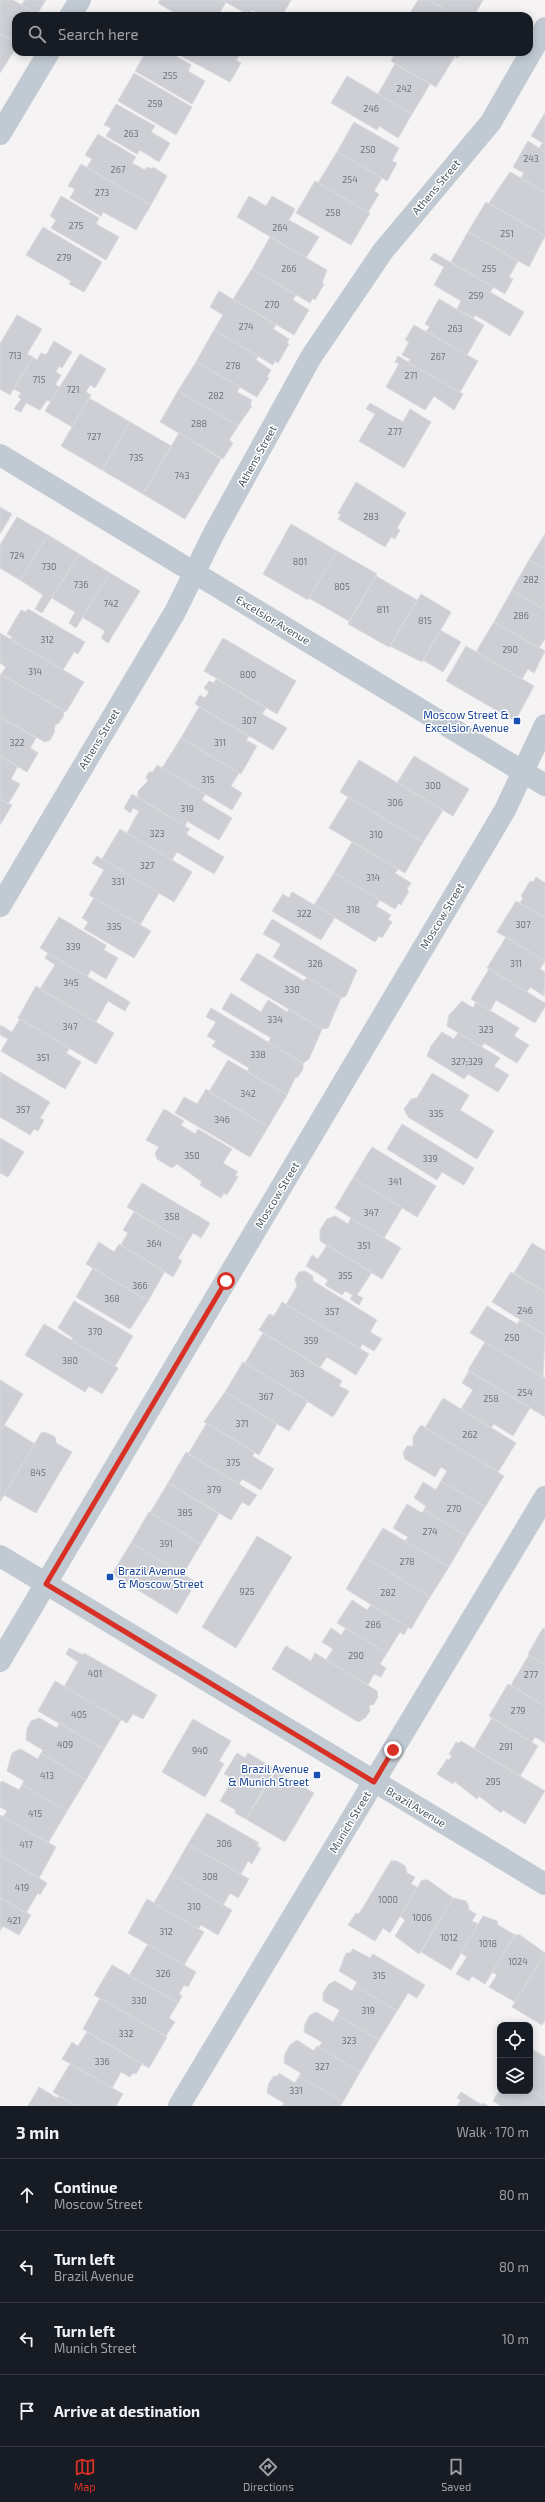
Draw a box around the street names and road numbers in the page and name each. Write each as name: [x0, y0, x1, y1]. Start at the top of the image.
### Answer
street label: Athens Street: [409, 156, 463, 217]
street label: Athens Street: [234, 423, 279, 489]
street label: Excelsior Avenue: [234, 592, 313, 647]
street label: Athens Street: [75, 706, 122, 771]
street label: Moscow Street: [417, 880, 466, 951]
street label: Moscow Street: [252, 1159, 301, 1230]
street label: Brazil Avenue: [384, 1784, 449, 1830]
street label: Munich Street: [326, 1788, 373, 1855]

